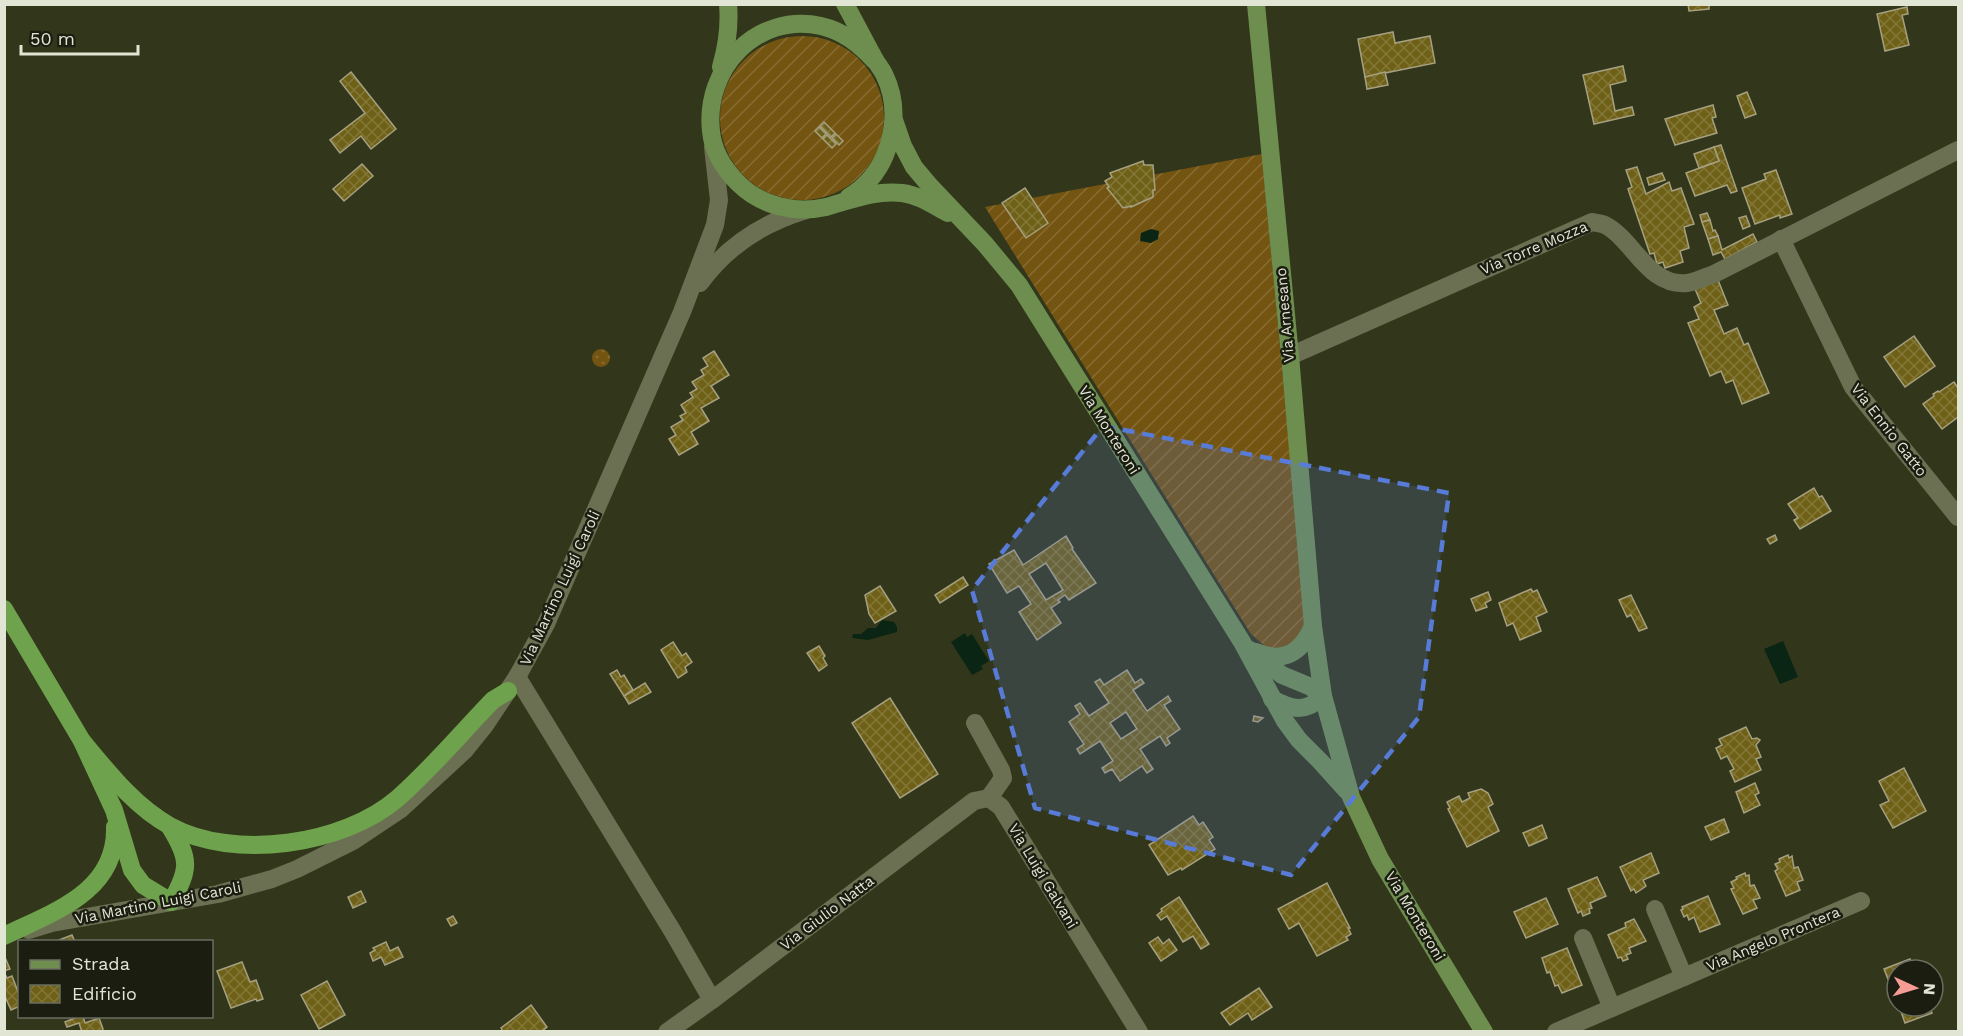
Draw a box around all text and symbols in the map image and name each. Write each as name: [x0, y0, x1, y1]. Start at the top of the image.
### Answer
scale bar: [21, 18, 138, 56]
text: 50 m: [30, 28, 75, 49]
street label: Via Torre Mozza: [1478, 217, 1591, 279]
street label: Via Arnesano: [1272, 267, 1298, 363]
street label: Via Ennio Gatto: [1847, 380, 1931, 480]
street label: Via Monteroni: [1075, 382, 1143, 478]
street label: Via Martino Luigi Caroli: [516, 508, 604, 668]
street label: Via Luigi Galvani: [1005, 820, 1081, 932]
street label: Via Monteroni: [1381, 868, 1449, 964]
street label: Via Giulio Natta: [776, 872, 878, 954]
street label: Via Martino Luigi Caroli: [73, 878, 243, 928]
street label: Via Angelo Prontera: [1703, 902, 1843, 975]
legend: [18, 940, 213, 1018]
text: Strada: [72, 953, 130, 974]
north arrow: [1885, 958, 1945, 1018]
text: N: [1920, 982, 1939, 996]
text: Edificio: [72, 983, 137, 1004]

